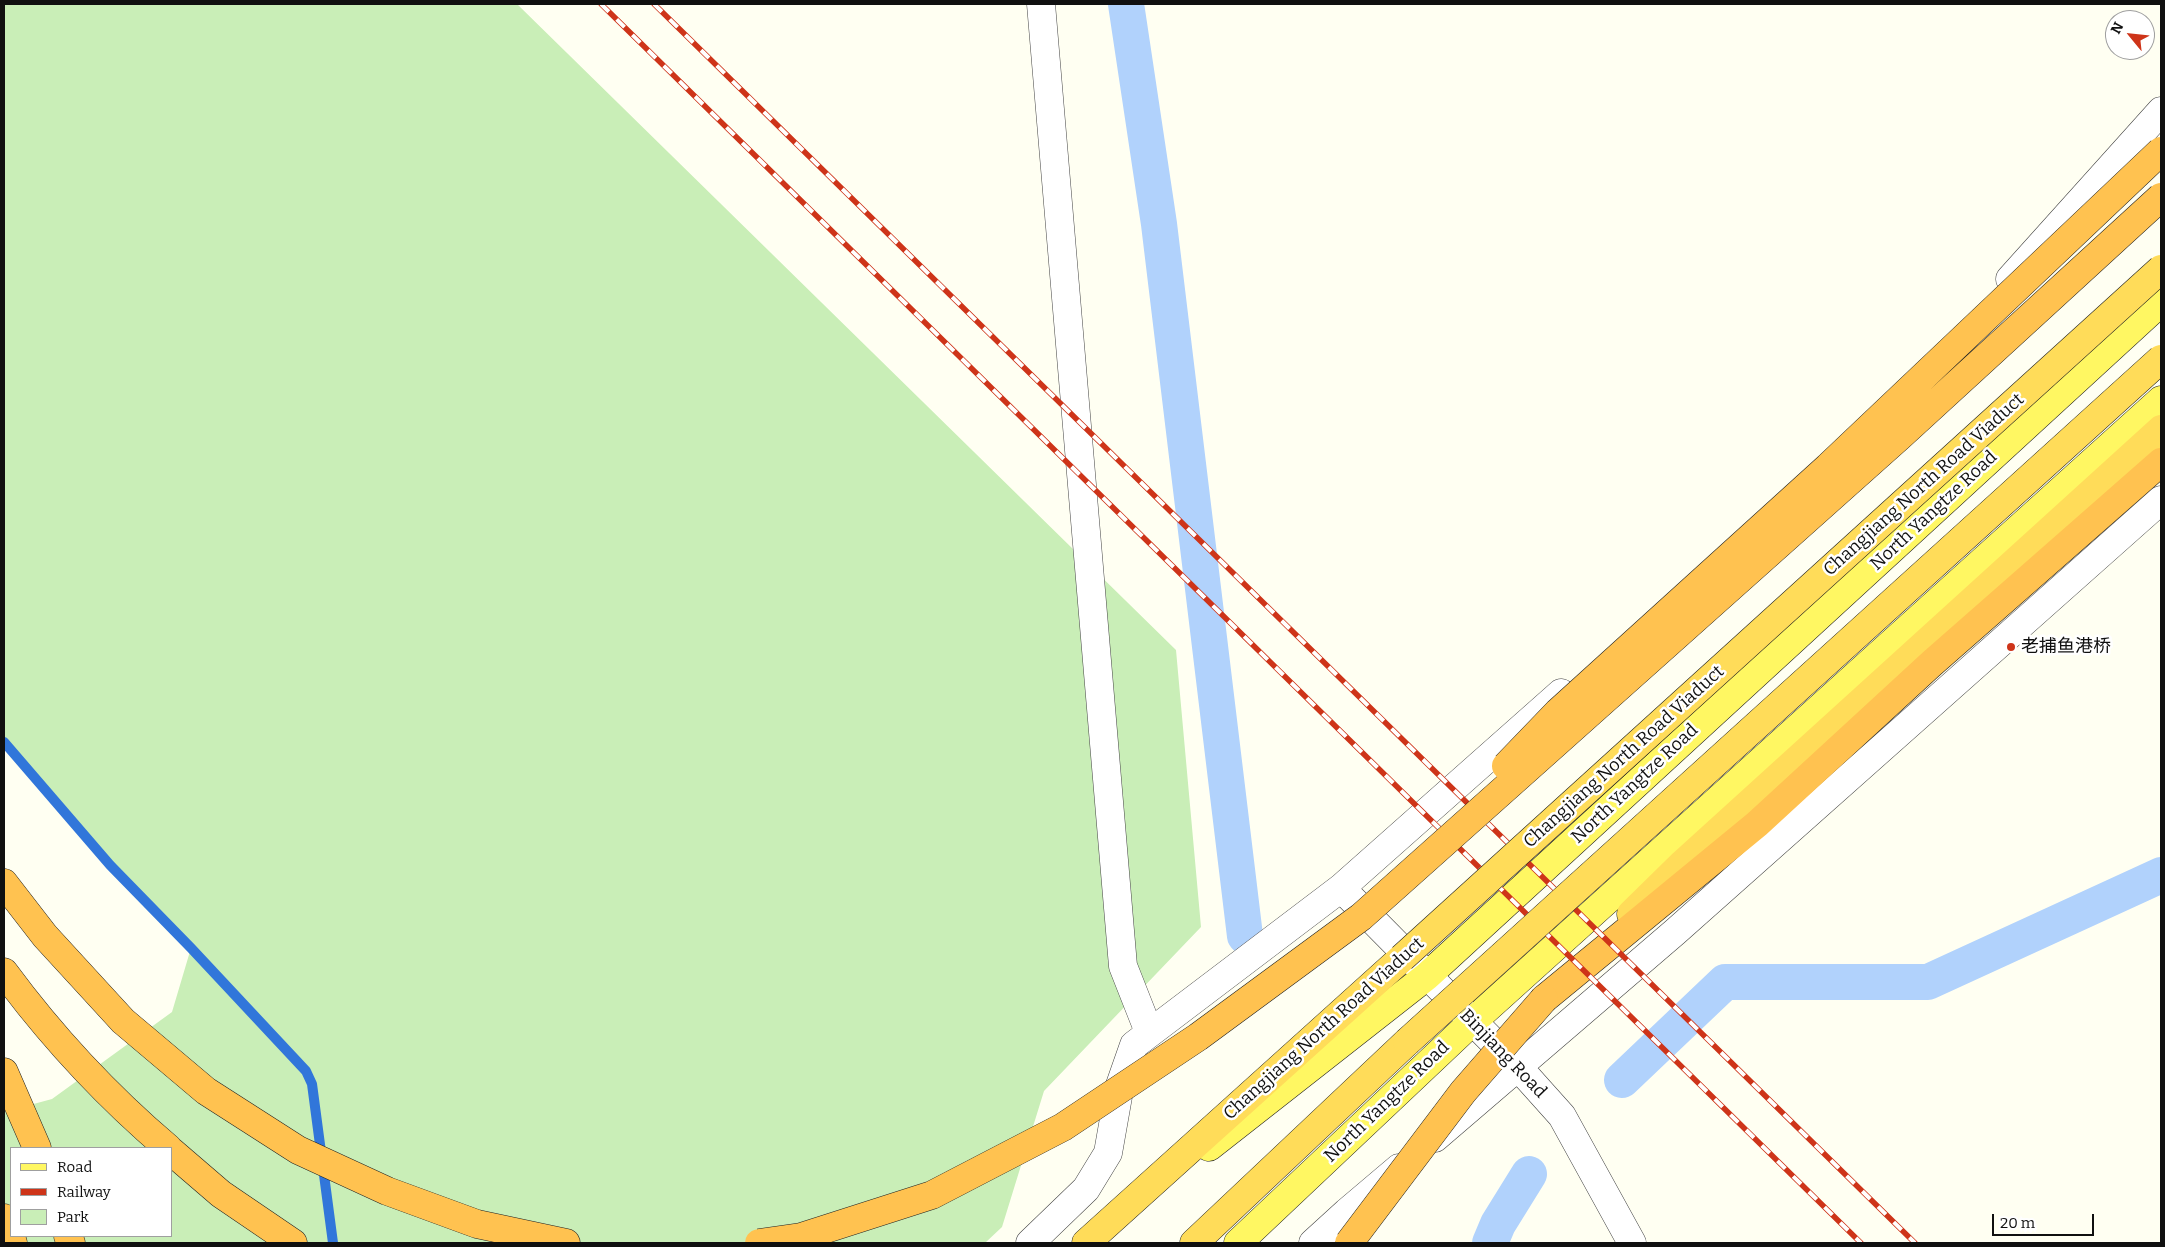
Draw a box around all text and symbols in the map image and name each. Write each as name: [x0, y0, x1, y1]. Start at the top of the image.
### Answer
north arrow: [2105, 10, 2155, 60]
text: N: [2107, 19, 2127, 37]
street label: Changjiang North Road Viaduct: [1819, 389, 2029, 581]
street label: North Yangtze Road: [1866, 447, 2002, 575]
place label: 老捕鱼港桥: [2021, 636, 2111, 658]
marker: 老捕鱼港桥: [2005, 641, 2017, 653]
street label: Changjiang North Road Viaduct: [1519, 661, 1729, 853]
street label: North Yangtze Road: [1567, 720, 1703, 848]
street label: Changjiang North Road Viaduct: [1219, 933, 1429, 1125]
street label: Binjiang Road: [1455, 1005, 1551, 1103]
street label: North Yangtze Road: [1320, 1037, 1454, 1167]
legend: [10, 1147, 172, 1237]
text: Road: [57, 1158, 92, 1176]
text: Railway: [57, 1183, 111, 1201]
scale bar: [1995, 1204, 2098, 1236]
text: Park: [57, 1208, 89, 1226]
text: 20 m: [2000, 1214, 2035, 1232]

